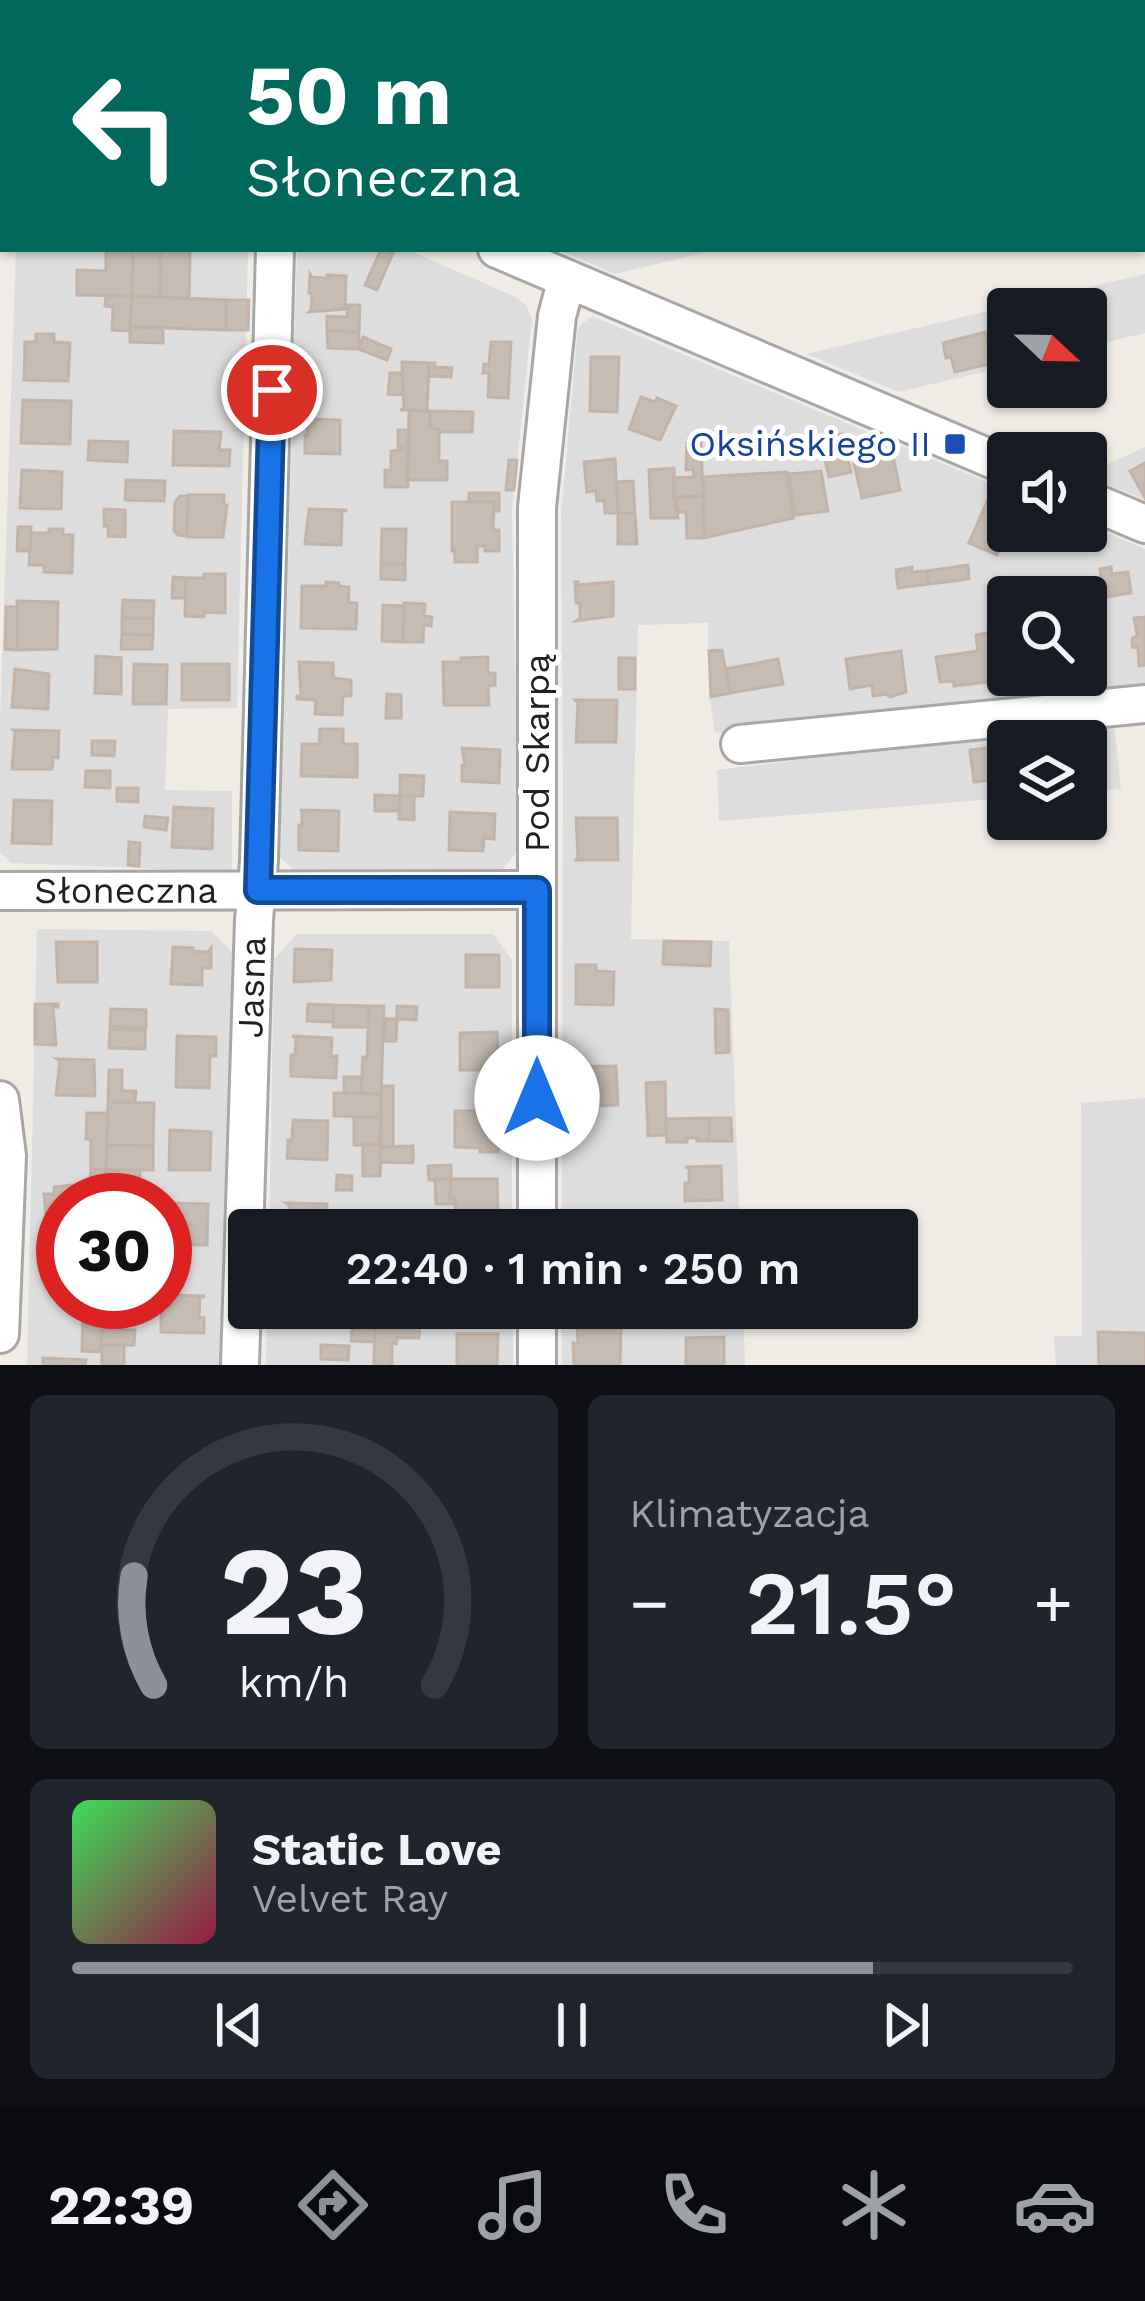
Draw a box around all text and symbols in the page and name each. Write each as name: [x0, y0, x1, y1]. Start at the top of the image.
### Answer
text: 50 m: [246, 46, 452, 144]
icon: left: [48, 48, 204, 204]
text: Słoneczna: [246, 146, 521, 209]
north arrow: [987, 288, 1107, 408]
map controls: [987, 288, 1107, 840]
pin: [221, 339, 323, 441]
icon: arrive: [239, 357, 305, 423]
place label: Oksińskiego II: [689, 423, 931, 465]
marker: Oksińskiego II: [942, 431, 968, 457]
button: sound: [987, 432, 1107, 552]
button: search: [987, 576, 1107, 696]
street label: Pod Skarpą: [516, 653, 558, 853]
button: layers: [987, 720, 1107, 840]
street label: Słoneczna: [34, 870, 218, 912]
street label: Jasna: [229, 936, 274, 1039]
position arrow: [474, 1035, 600, 1161]
speed limit sign: 30: [36, 1173, 192, 1329]
text: 22:40 · 1 min · 250 m: [346, 1242, 800, 1295]
text: Klimatyzacja: [630, 1491, 870, 1536]
text: 23: [220, 1518, 368, 1664]
text: 21.5°: [745, 1550, 957, 1656]
text: −: [630, 1565, 669, 1642]
text: +: [1033, 1565, 1073, 1642]
text: km/h: [238, 1657, 349, 1707]
text: Static Love: [252, 1823, 502, 1876]
text: Velvet Ray: [252, 1876, 448, 1921]
icon: previous: [206, 1992, 272, 2058]
icon: pause: [539, 1992, 605, 2058]
icon: next: [873, 1992, 939, 2058]
icon: directions: [291, 2163, 375, 2247]
icon: music: [471, 2163, 555, 2247]
icon: phone: [652, 2163, 736, 2247]
icon: climate: [832, 2163, 916, 2247]
icon: car: [1013, 2163, 1097, 2247]
text: 22:39: [48, 2174, 194, 2237]

